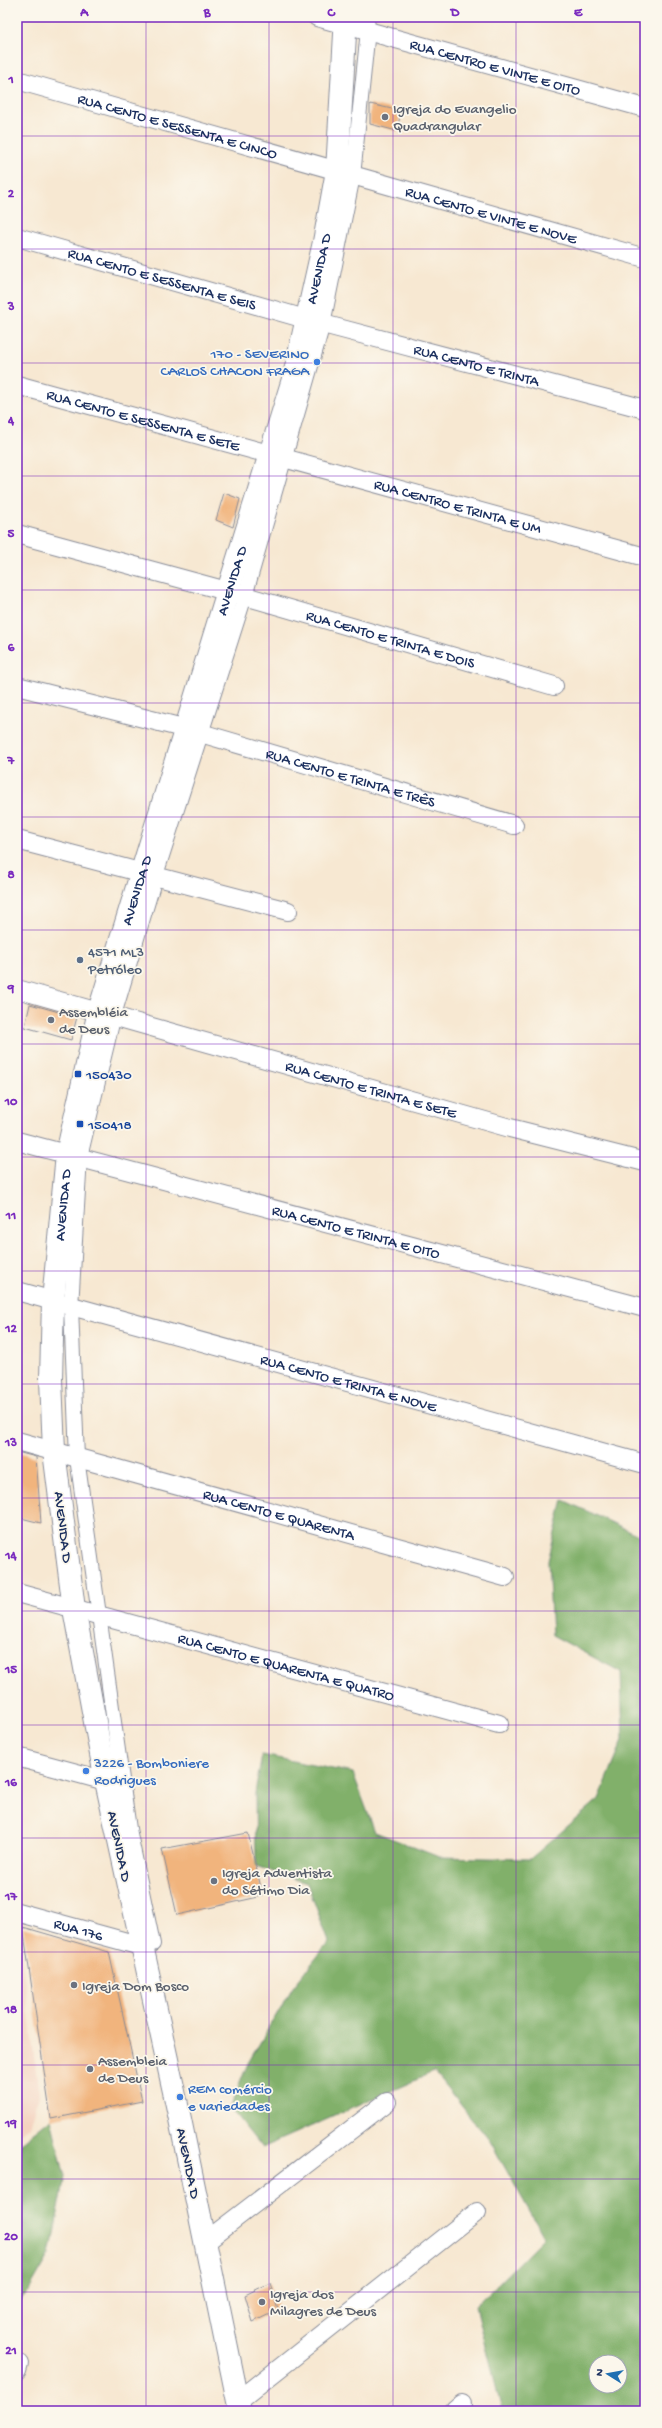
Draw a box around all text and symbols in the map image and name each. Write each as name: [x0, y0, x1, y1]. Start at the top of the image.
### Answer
text: A: [79, 6, 89, 21]
text: B: [203, 6, 212, 21]
text: C: [326, 6, 336, 21]
text: D: [450, 6, 460, 21]
text: E: [574, 6, 583, 21]
street label: RUA CENTRO E VINTE E OITO: [407, 36, 582, 101]
text: 1: [7, 73, 14, 88]
street label: RUA CENTO E SESSENTA E CINCO: [75, 91, 279, 164]
place label: Igreja do Evangelio Quadrangular: [393, 101, 517, 136]
marker: Igreja do Evangelio Quadrangular: [380, 112, 390, 122]
street label: RUA CENTO E VINTE E NOVE: [403, 184, 579, 249]
text: 2: [8, 187, 15, 202]
street label: AVENIDA D: [303, 232, 336, 306]
street label: RUA CENTO E SESSENTA E SEIS: [65, 245, 258, 316]
text: 3: [7, 300, 15, 315]
street label: RUA CENTO E TRINTA: [411, 341, 542, 392]
place label: 170 - SEVERINO CARLOS CHACON FRAGA: [160, 346, 310, 381]
marker: 170 - SEVERINO CARLOS CHACON FRAGA: [312, 357, 322, 367]
street label: RUA CENTO E SESSENTA E SETE: [44, 386, 242, 457]
text: 4: [7, 414, 15, 429]
street label: RUA CENTRO E TRINTA E UM: [372, 476, 543, 539]
text: 5: [8, 527, 15, 542]
street label: AVENIDA D: [214, 544, 252, 618]
street label: RUA CENTO E TRINTA E DOIS: [304, 607, 477, 673]
text: 6: [8, 641, 15, 656]
street label: RUA CENTO E TRINTA E TRÊS: [263, 746, 437, 812]
text: 7: [7, 754, 16, 769]
street label: AVENIDA D: [119, 854, 157, 928]
text: 8: [7, 868, 15, 883]
place label: 4571 ML3 Petróleo: [87, 944, 144, 979]
marker: 4571 ML3 Petróleo: [75, 955, 85, 965]
text: 9: [7, 982, 15, 997]
place label: Assembléia de Deus: [59, 1004, 128, 1039]
marker: Assembléia de Deus: [46, 1015, 56, 1025]
street label: RUA CENTO E TRINTA E SETE: [283, 1058, 459, 1124]
place label: 150430: [85, 1067, 132, 1085]
marker: 150430: [73, 1069, 83, 1079]
text: 10: [4, 1095, 18, 1110]
place label: 150418: [87, 1117, 132, 1135]
marker: 150418: [75, 1119, 85, 1129]
street label: AVENIDA D: [52, 1168, 77, 1242]
street label: RUA CENTO E TRINTA E OITO: [270, 1202, 442, 1264]
text: 11: [5, 1209, 16, 1224]
text: 12: [4, 1322, 17, 1337]
street label: RUA CENTO E TRINTA E NOVE: [258, 1351, 439, 1417]
text: 13: [4, 1436, 17, 1451]
street label: RUA CENTO E QUARENTA: [201, 1486, 358, 1546]
street label: AVENIDA D: [49, 1490, 75, 1564]
text: 14: [4, 1549, 18, 1564]
street label: RUA CENTO E QUARENTA E QUATRO: [175, 1630, 396, 1706]
text: 15: [4, 1663, 17, 1678]
place label: 3226 - Bomboniere Rodrigues: [93, 1755, 209, 1790]
marker: 3226 - Bomboniere Rodrigues: [81, 1766, 91, 1776]
text: 16: [4, 1776, 17, 1791]
street label: AVENIDA D: [102, 1809, 134, 1884]
place label: Igreja Adventista do Sétimo Dia: [222, 1865, 333, 1900]
marker: Igreja Adventista do Sétimo Dia: [209, 1876, 219, 1886]
text: 17: [4, 1890, 18, 1905]
street label: RUA 176: [51, 1916, 105, 1946]
place label: Igreja Dom Bosco: [82, 1978, 189, 1996]
marker: Igreja Dom Bosco: [69, 1980, 79, 1990]
text: 18: [4, 2003, 17, 2018]
place label: Assembleia de Deus: [98, 2053, 167, 2088]
marker: Assembleia de Deus: [85, 2064, 95, 2074]
place label: REM comércio e variedades: [188, 2081, 272, 2116]
marker: REM comércio e variedades: [175, 2092, 185, 2102]
text: 19: [4, 2117, 17, 2132]
street label: AVENIDA D: [171, 2126, 203, 2201]
text: 20: [4, 2230, 18, 2245]
place label: Igreja dos Milagres de Deus: [270, 2286, 377, 2321]
marker: Igreja dos Milagres de Deus: [257, 2297, 267, 2307]
text: 21: [5, 2344, 17, 2359]
north arrow: [588, 2354, 628, 2394]
text: N: [594, 2368, 607, 2377]

